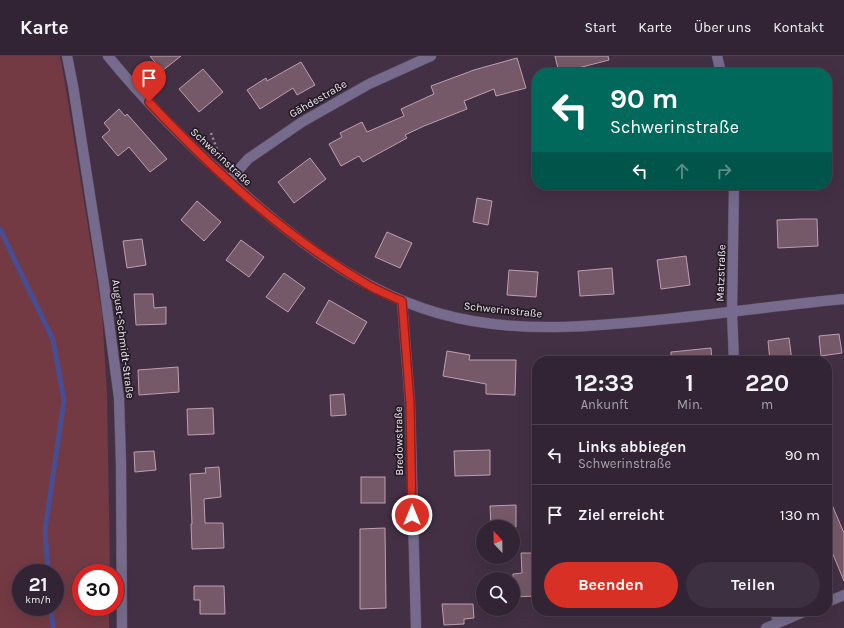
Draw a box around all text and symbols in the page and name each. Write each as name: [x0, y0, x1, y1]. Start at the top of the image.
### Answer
text: Karte: [20, 17, 69, 39]
text: Start: [584, 19, 616, 36]
text: Karte: [638, 19, 672, 36]
text: Über uns: [694, 19, 751, 36]
text: Kontakt: [773, 19, 824, 36]
pin: [132, 61, 166, 102]
icon: arrive: [138, 67, 160, 89]
street label: Gähdestraße: [287, 77, 349, 121]
text: 90 m: [610, 82, 678, 115]
icon: left: [544, 84, 596, 136]
text: Schwerinstraße: [610, 116, 739, 138]
street label: Schwerinstraße: [188, 125, 255, 189]
icon: left: [629, 160, 651, 182]
icon: ahead: [671, 160, 693, 182]
icon: right: [713, 160, 735, 182]
street label: Matzstraße: [714, 244, 729, 302]
street label: August-Schmidt-Straße: [109, 279, 137, 400]
street label: Schwerinstraße: [463, 299, 543, 321]
text: 12:33: [575, 369, 634, 397]
text: 1: [685, 369, 694, 397]
text: 220: [745, 369, 789, 397]
text: Ankunft: [581, 397, 628, 412]
text: Min.: [677, 397, 702, 412]
text: m: [761, 397, 773, 412]
street label: Bredowstraße: [392, 406, 406, 476]
text: Links abbiegen: [578, 438, 686, 456]
icon: left: [544, 444, 566, 466]
text: 90 m: [785, 446, 820, 464]
text: Schwerinstraße: [578, 456, 671, 471]
position arrow: [391, 494, 433, 536]
icon: arrive: [544, 504, 566, 526]
text: Ziel erreicht: [578, 506, 664, 524]
text: 130 m: [780, 506, 820, 524]
north arrow: [476, 520, 520, 564]
map controls: [476, 520, 520, 616]
button: Beenden: [544, 562, 678, 608]
button: Teilen: [686, 562, 820, 608]
speed limit sign: 30: [72, 564, 124, 616]
button: search: [476, 572, 520, 616]
text: 21: [28, 573, 48, 596]
text: km/h: [25, 594, 51, 606]

